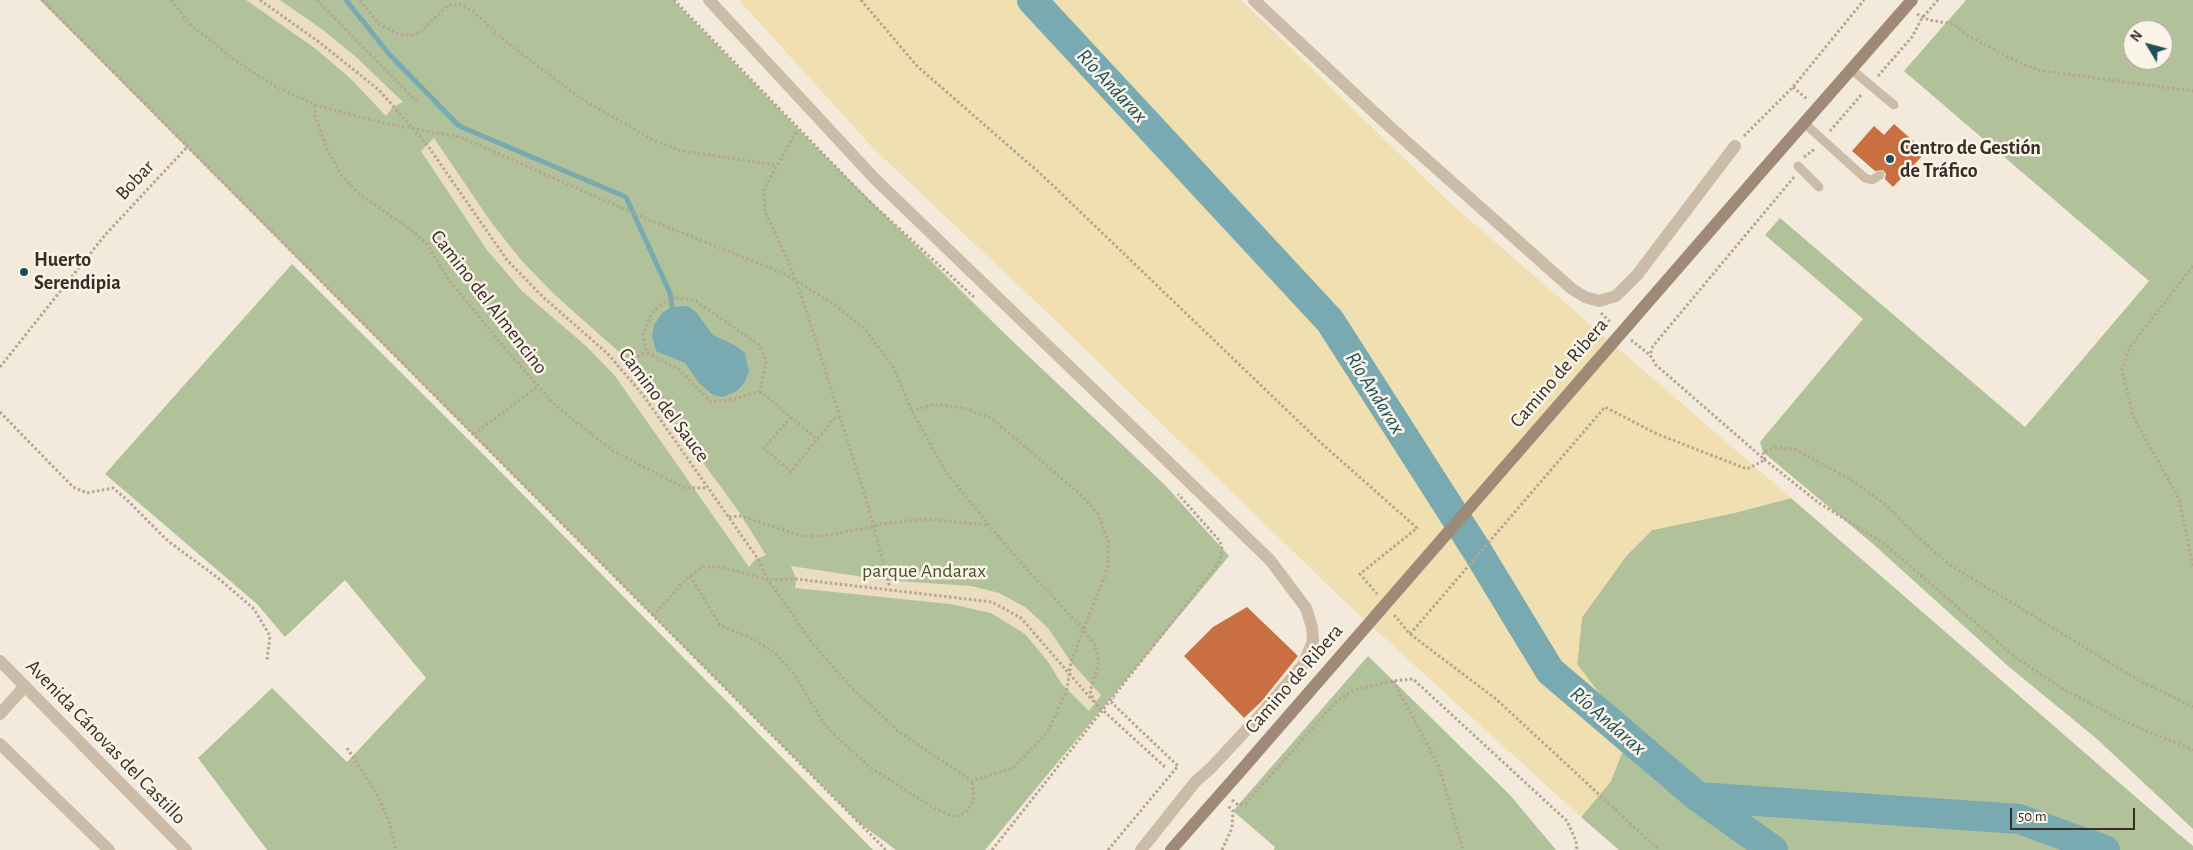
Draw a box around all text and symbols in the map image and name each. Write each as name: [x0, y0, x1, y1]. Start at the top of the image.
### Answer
north arrow: [2123, 20, 2173, 70]
text: N: [2128, 28, 2145, 45]
water label: Río Andarax: [1071, 44, 1153, 128]
place label: Centro de Gestión de Tráfico: [1900, 136, 2041, 183]
marker: Centro de Gestión de Tráfico: [1884, 153, 1896, 165]
street label: Bobar: [110, 155, 160, 205]
street label: Camino del Almencino: [425, 225, 553, 379]
place label: Huerto Serendipia: [34, 248, 121, 295]
marker: Huerto Serendipia: [18, 266, 30, 278]
street label: Camino de Ribera: [1505, 313, 1613, 433]
street label: Camino del Sauce: [613, 343, 715, 467]
water label: Río Andarax: [1340, 347, 1410, 439]
park label: parque Andarax: [862, 559, 986, 583]
street label: Camino de Ribera: [1240, 619, 1348, 739]
street label: Avenida Cánovas del Castillo: [21, 655, 191, 829]
water label: Río Andarax: [1565, 681, 1651, 761]
scale bar: [2013, 798, 2138, 830]
text: 50 m: [2018, 809, 2047, 824]

